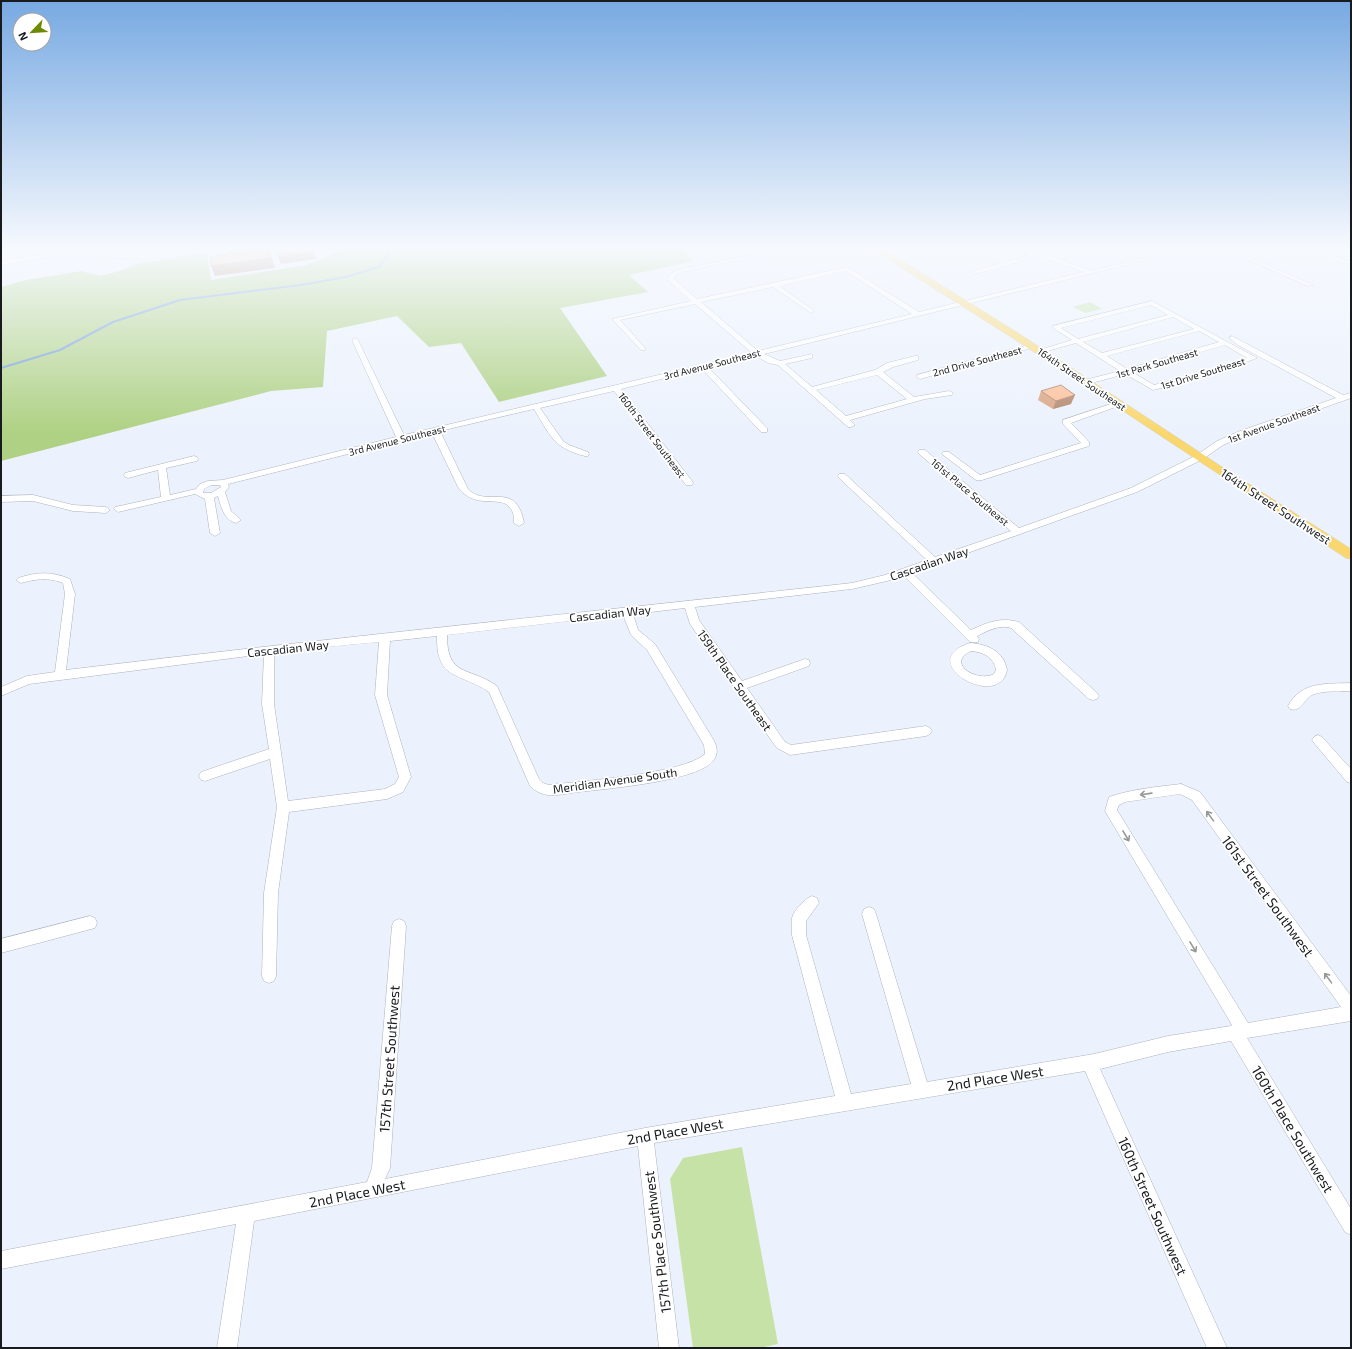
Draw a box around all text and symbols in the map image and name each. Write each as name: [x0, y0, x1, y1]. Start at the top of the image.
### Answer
north arrow: [12, 12, 52, 52]
text: N: [15, 30, 30, 43]
street label: 2nd Drive Southeast: [931, 343, 1023, 379]
street label: 164th Street Southeast: [1035, 345, 1129, 413]
street label: 3rd Avenue Southeast: [662, 346, 762, 382]
street label: 1st Park Southeast: [1115, 346, 1199, 380]
street label: 1st Drive Southeast: [1159, 354, 1247, 392]
street label: 160th Street Southeast: [616, 390, 688, 480]
street label: 1st Avenue Southeast: [1226, 401, 1322, 445]
street label: 3rd Avenue Southeast: [347, 422, 447, 458]
street label: 161st Place Southeast: [929, 456, 1012, 528]
street label: 164th Street Southwest: [1218, 465, 1334, 547]
street label: Cascadian Way: [888, 543, 971, 583]
street label: Cascadian Way: [568, 602, 652, 624]
street label: 159th Place Southeast: [695, 627, 775, 734]
street label: Cascadian Way: [246, 637, 330, 659]
street label: Meridian Avenue South: [552, 764, 678, 796]
one-way arrow: [1140, 790, 1153, 798]
one-way arrow: [1206, 811, 1215, 822]
one-way arrow: [1122, 830, 1130, 841]
street label: 161st Street Southwest: [1218, 832, 1318, 960]
one-way arrow: [1190, 941, 1198, 953]
one-way arrow: [1324, 972, 1332, 983]
street label: 157th Street Southwest: [375, 985, 403, 1133]
street label: 2nd Place West: [946, 1062, 1044, 1094]
street label: 160th Place Southwest: [1248, 1063, 1338, 1195]
street label: 2nd Place West: [626, 1114, 724, 1148]
street label: 160th Street Southwest: [1115, 1134, 1191, 1278]
street label: 157th Place Southwest: [640, 1170, 674, 1314]
street label: 2nd Place West: [308, 1175, 406, 1211]

